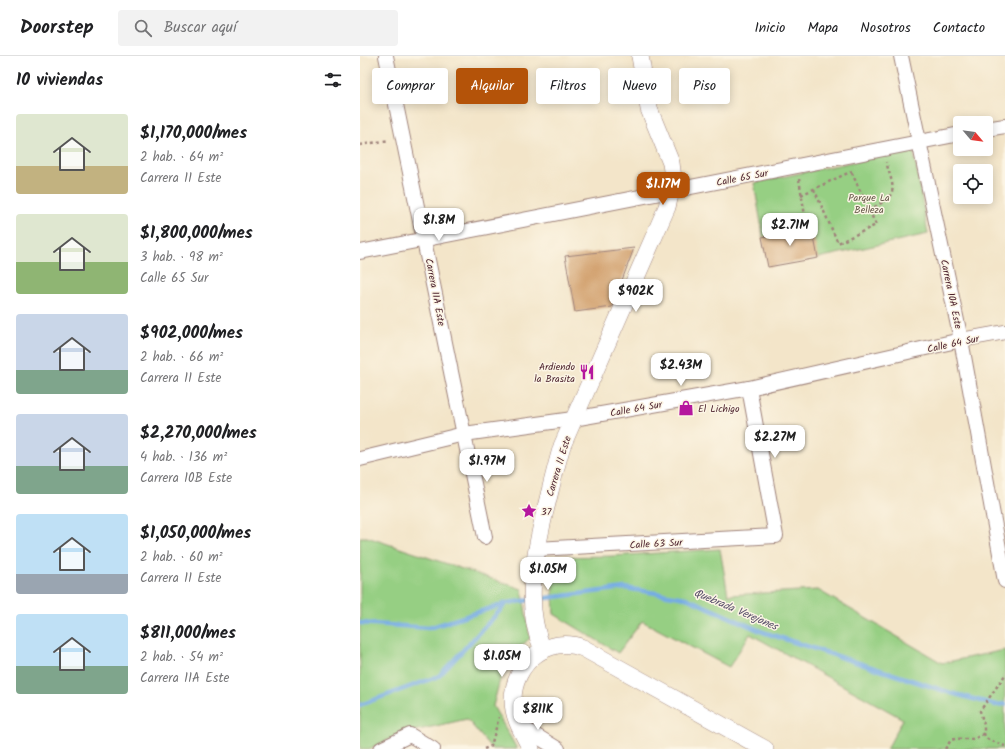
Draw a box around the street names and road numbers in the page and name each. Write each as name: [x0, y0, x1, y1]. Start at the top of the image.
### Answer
street label: Calle 65 Sur: [715, 165, 770, 191]
street label: Carrera 11A Este: [421, 257, 450, 328]
street label: Carrera 10A Este: [936, 258, 966, 331]
street label: Calle 64 Sur: [926, 331, 981, 357]
street label: Calle 64 Sur: [609, 396, 664, 421]
street label: Carrera 11 Este: [542, 434, 576, 499]
street label: Calle 63 Sur: [629, 535, 684, 553]

